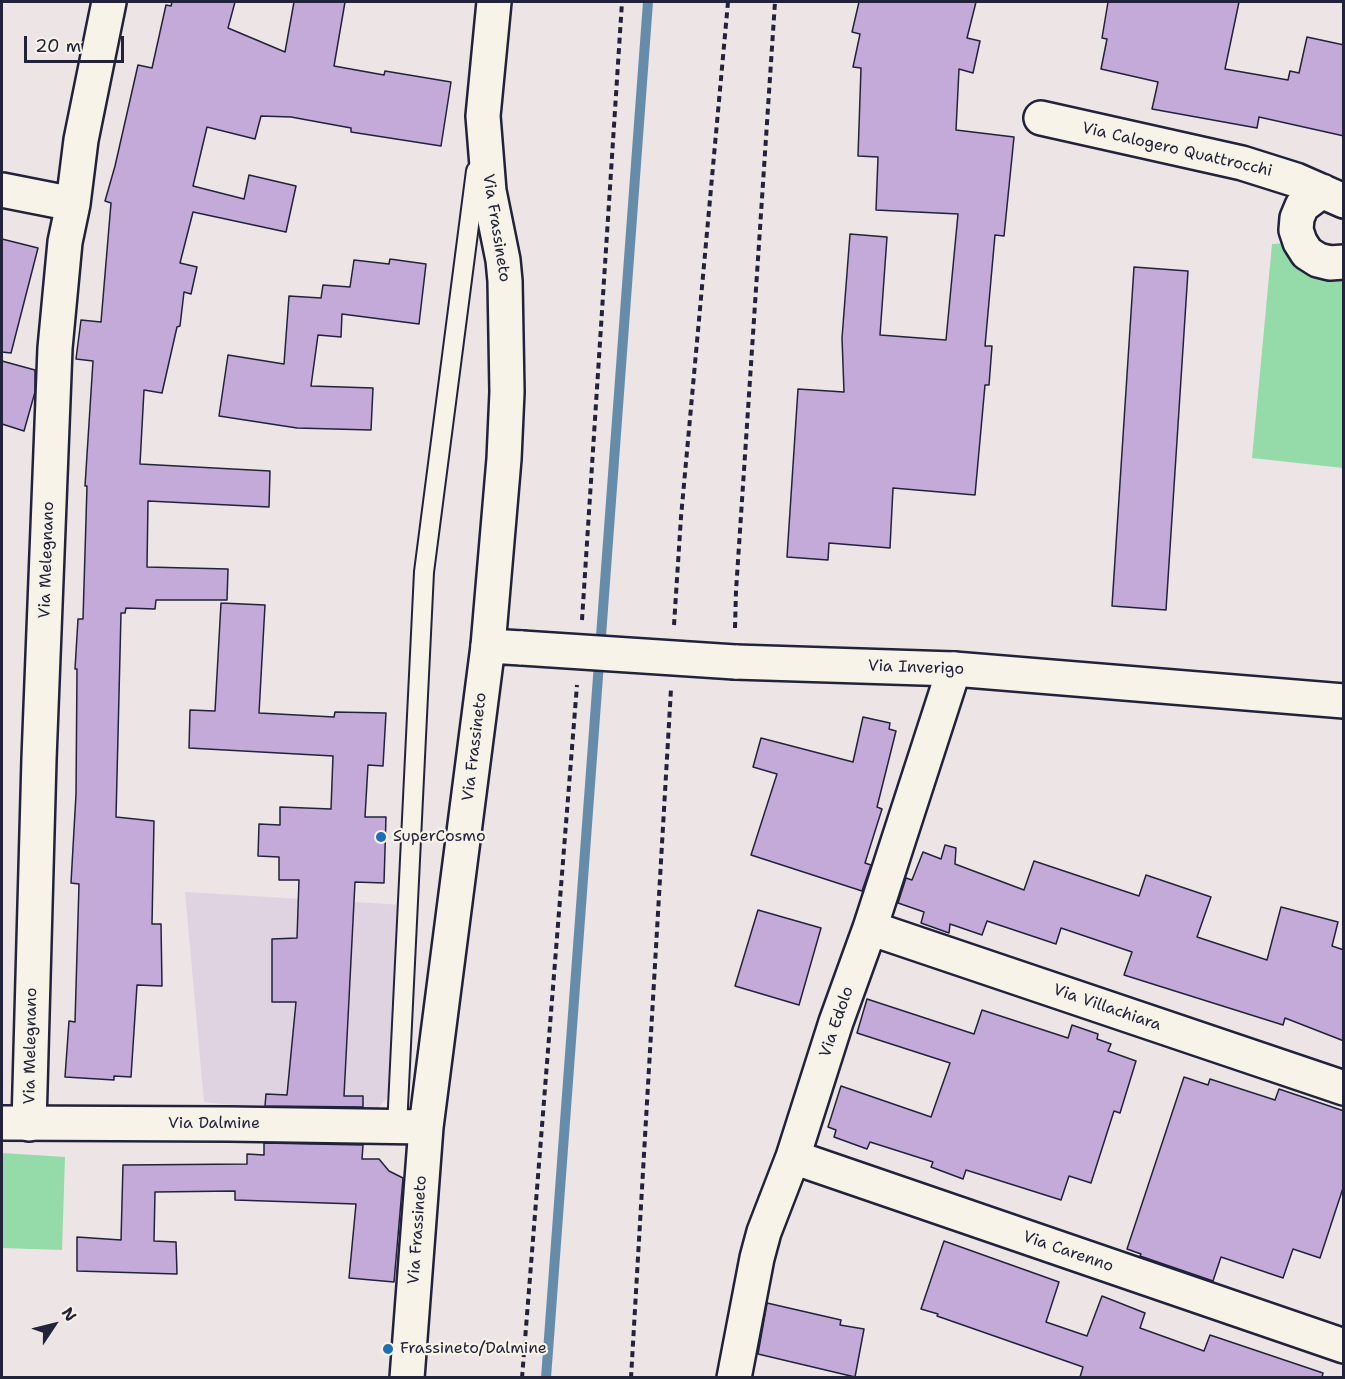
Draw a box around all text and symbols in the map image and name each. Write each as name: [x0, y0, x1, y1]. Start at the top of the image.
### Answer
scale bar: [27, 24, 128, 62]
text: 20 m: [35, 34, 81, 58]
street label: Via Calogero Quattrocchi: [1080, 119, 1274, 181]
street label: Via Frassineto: [478, 172, 514, 284]
street label: Via Melegnano: [35, 501, 59, 619]
street label: Via Inverigo: [868, 657, 964, 679]
street label: Via Frassineto: [459, 692, 491, 802]
place label: SuperCosmo: [393, 827, 486, 847]
marker: SuperCosmo: [374, 830, 388, 844]
street label: Via Villachiara: [1050, 981, 1164, 1035]
street label: Via Edolo: [816, 984, 858, 1060]
street label: Via Melegnano: [20, 987, 42, 1105]
street label: Via Dalmine: [168, 1114, 260, 1134]
street label: Via Frassineto: [405, 1175, 431, 1285]
street label: Via Carenno: [1020, 1228, 1116, 1276]
north arrow: [24, 1295, 84, 1355]
text: N: [57, 1303, 81, 1326]
place label: Frassineto/Dalmine: [400, 1339, 547, 1359]
marker: Frassineto/Dalmine: [381, 1342, 395, 1356]

